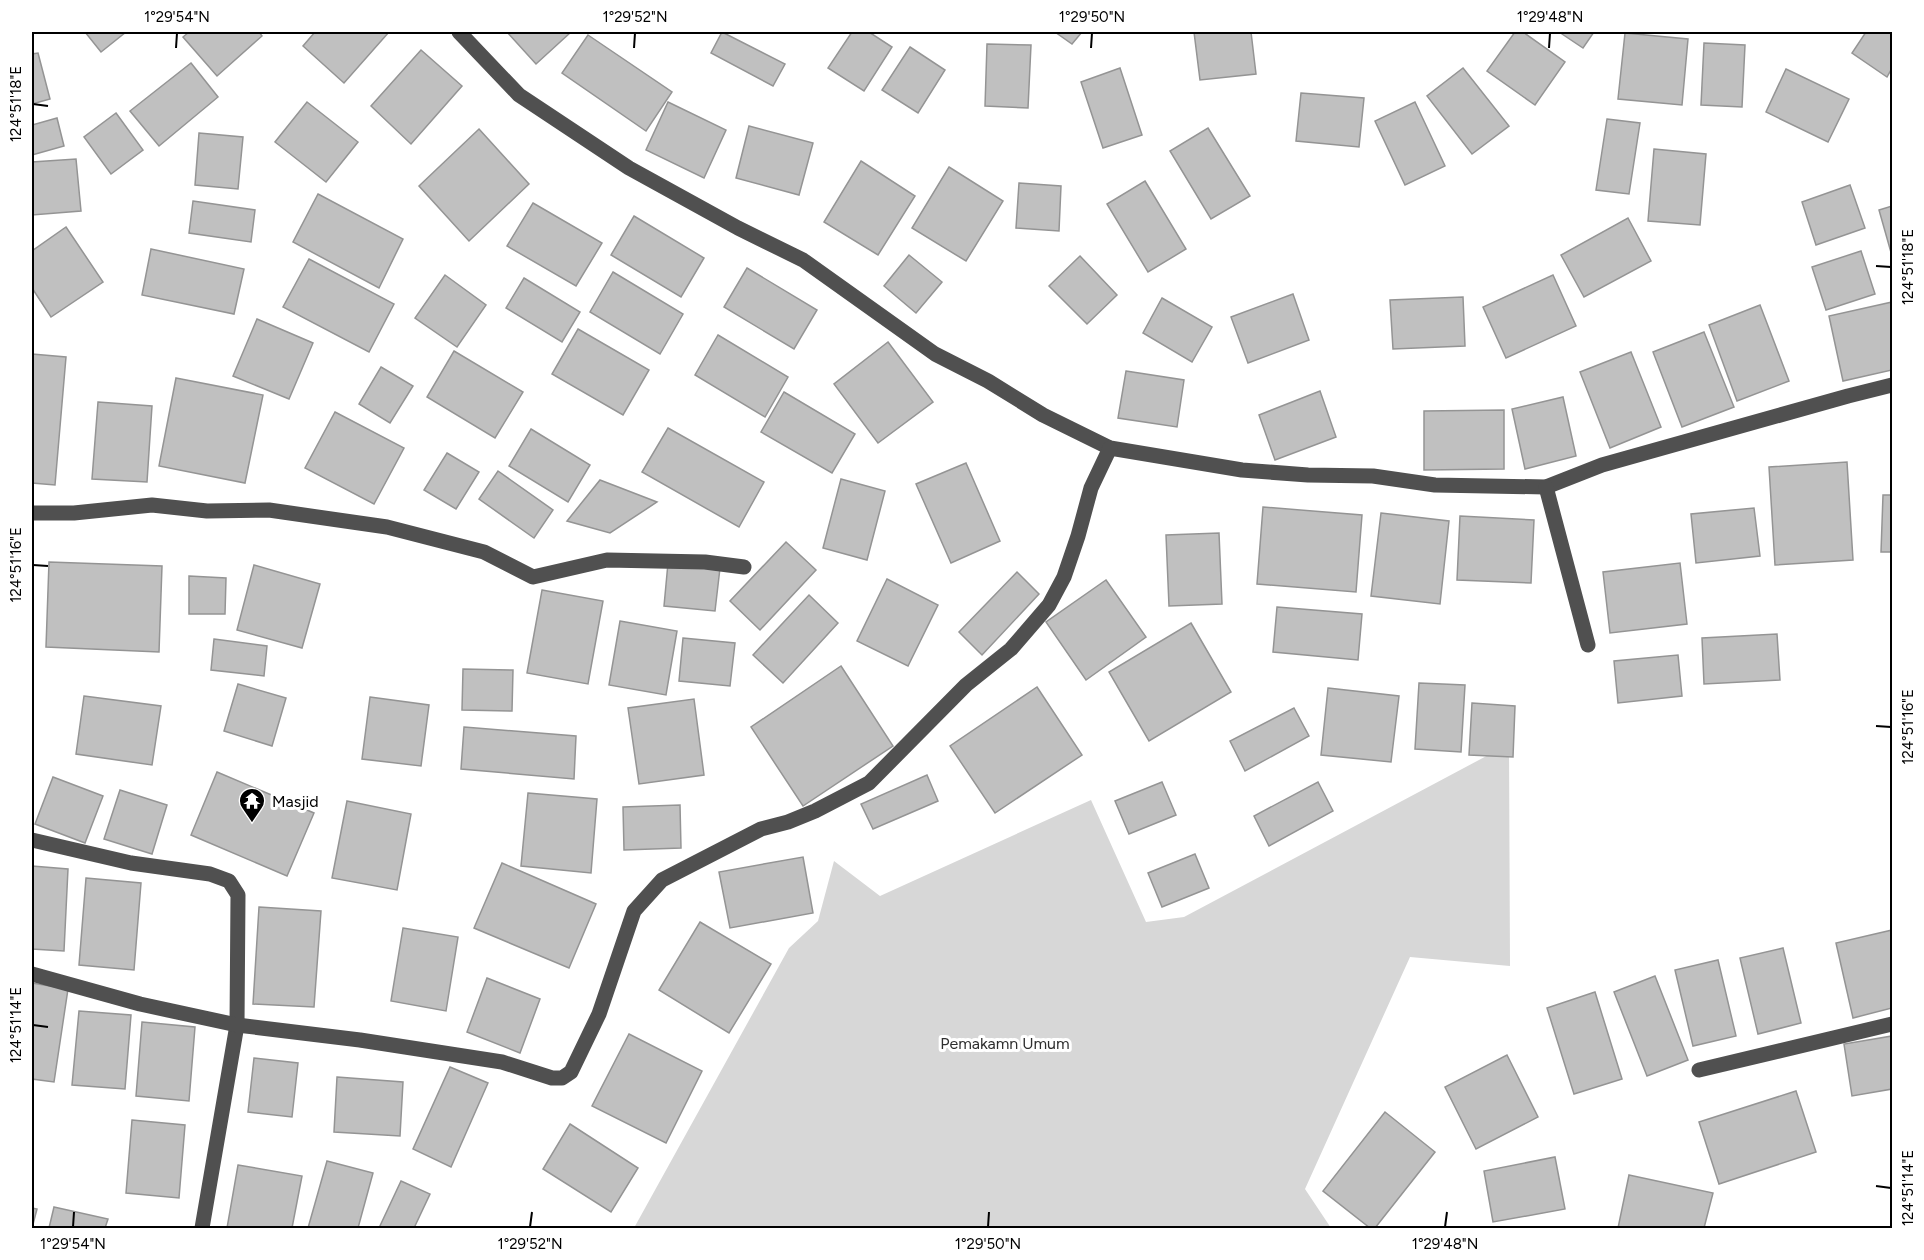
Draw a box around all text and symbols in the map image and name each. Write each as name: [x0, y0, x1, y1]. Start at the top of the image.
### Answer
text: 1°29'54"N: [144, 8, 210, 26]
text: 1°29'52"N: [602, 8, 668, 26]
text: 1°29'50"N: [1059, 8, 1125, 26]
text: 1°29'48"N: [1517, 8, 1583, 26]
text: 124°51'18"E: [7, 66, 25, 142]
text: 124°51'18"E: [1899, 229, 1917, 305]
text: 124°51'16"E: [7, 527, 25, 603]
text: 124°51'16"E: [1899, 689, 1917, 765]
temple icon: Masjid: [237, 786, 267, 824]
place label: Masjid: [272, 792, 319, 811]
text: 124°51'14"E: [7, 987, 25, 1063]
park label: Pemakamn Umum: [940, 1034, 1070, 1053]
text: 124°51'14"E: [1899, 1150, 1917, 1226]
text: 1°29'54"N: [40, 1235, 106, 1253]
text: 1°29'52"N: [497, 1235, 563, 1253]
text: 1°29'50"N: [955, 1235, 1021, 1253]
text: 1°29'48"N: [1412, 1235, 1478, 1253]

